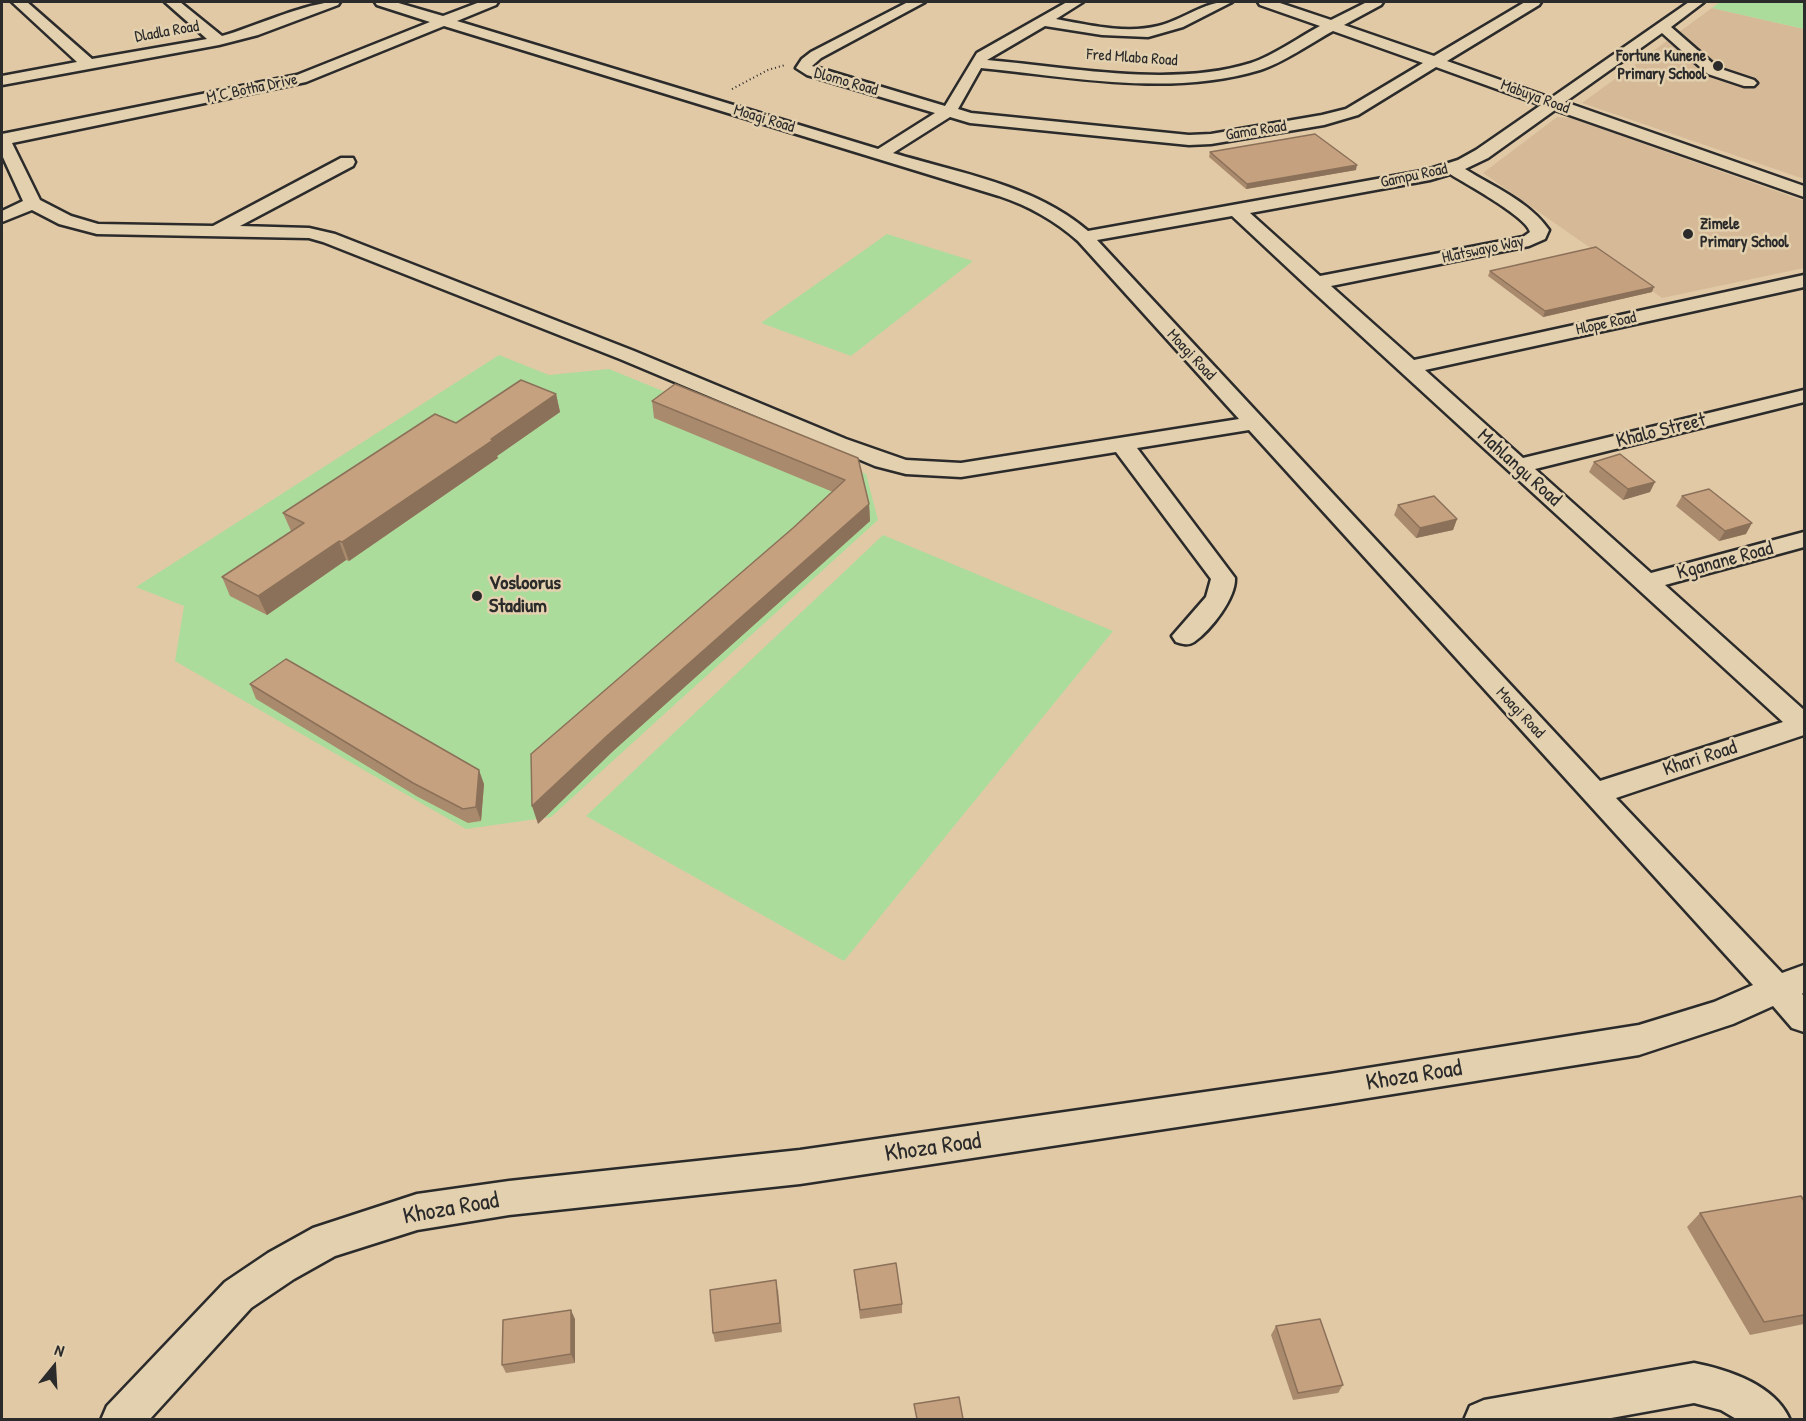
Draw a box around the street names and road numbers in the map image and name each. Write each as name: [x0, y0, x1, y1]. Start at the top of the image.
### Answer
street label: Dladla Road: [133, 17, 201, 47]
street label: Fred Mlaba Road: [1086, 45, 1178, 71]
street label: Dlomo Road: [812, 64, 880, 100]
street label: M C Botha Drive: [205, 70, 299, 108]
street label: Mabuya Road: [1498, 76, 1572, 118]
street label: Moagi Road: [731, 101, 797, 137]
street label: Gama Road: [1224, 117, 1288, 145]
street label: Gampu Road: [1379, 160, 1449, 192]
street label: Hlatswayo Way: [1440, 232, 1526, 268]
street label: Hlope Road: [1574, 308, 1638, 340]
street label: Moagi Road: [1163, 325, 1219, 385]
street label: Khalo Street: [1614, 408, 1708, 454]
street label: Mahlangu Road: [1472, 424, 1566, 512]
street label: Kganane Road: [1674, 537, 1776, 585]
street label: Moagi Road: [1492, 683, 1548, 743]
street label: Khari Road: [1660, 736, 1740, 782]
street label: Khoza Road: [1364, 1054, 1464, 1098]
street label: Khoza Road: [883, 1127, 983, 1169]
street label: Khoza Road: [401, 1186, 501, 1232]

